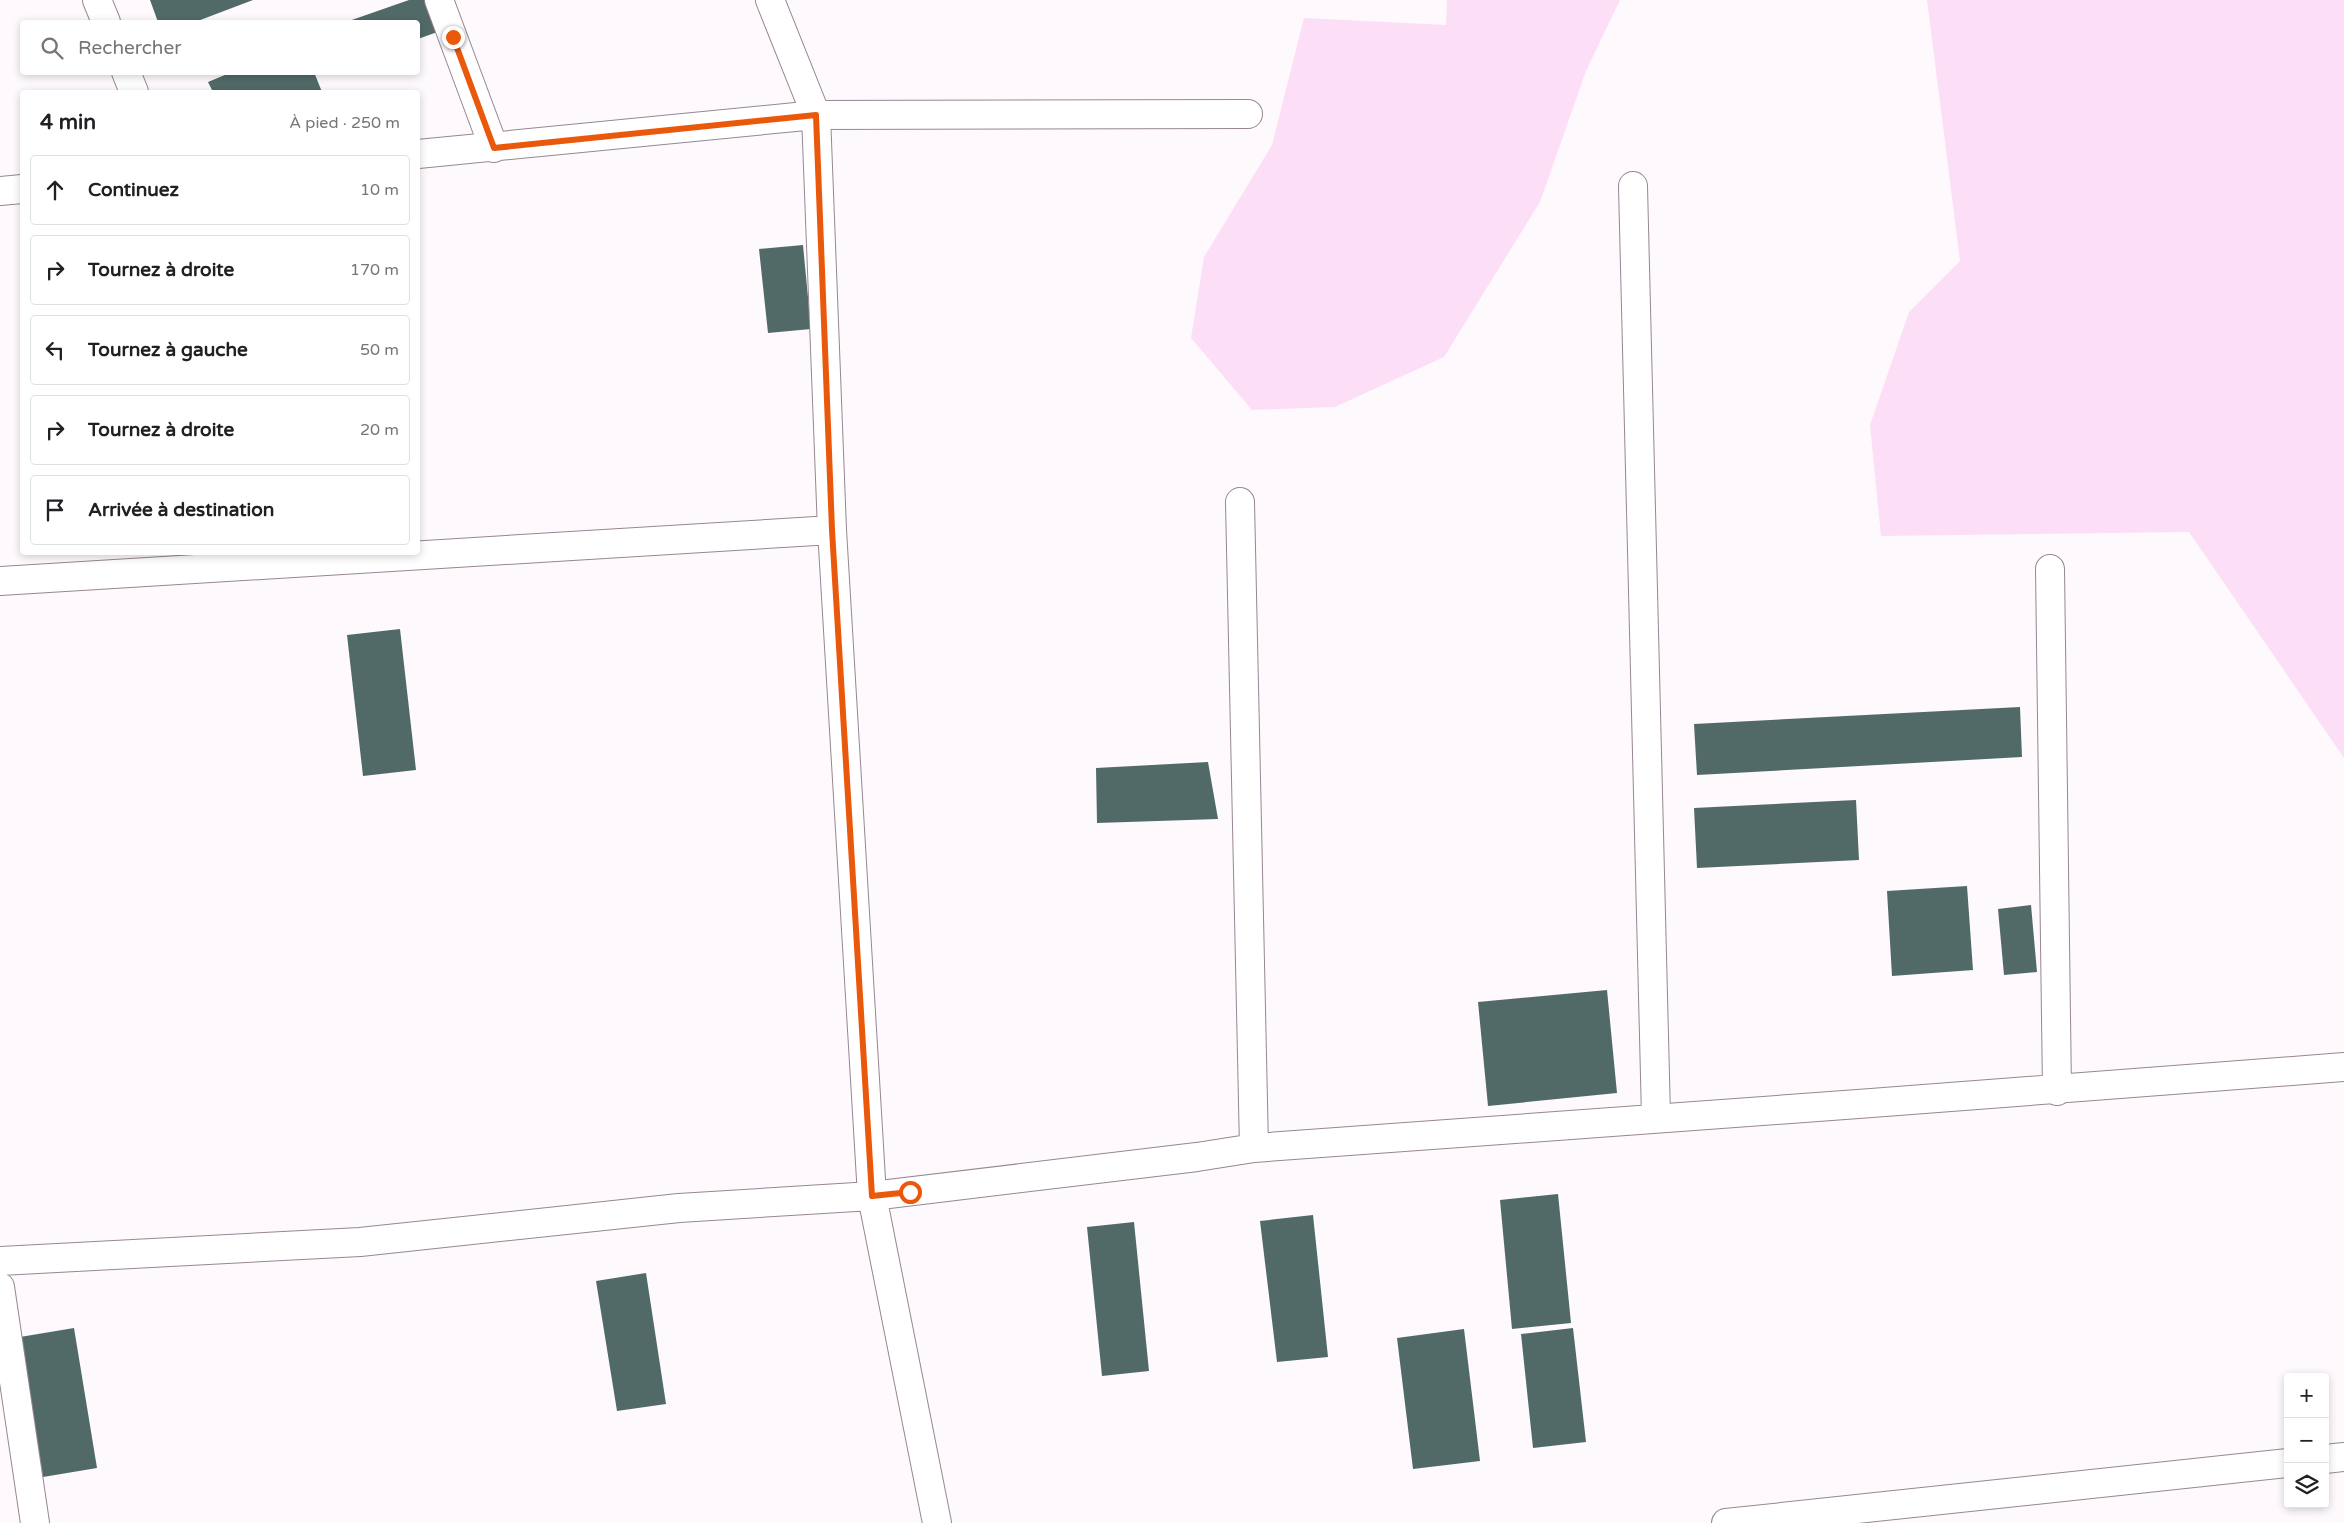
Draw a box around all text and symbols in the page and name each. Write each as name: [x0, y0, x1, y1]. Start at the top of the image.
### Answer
search box: [20, 20, 420, 75]
route end: [442, 26, 465, 49]
icon: search: [38, 34, 66, 62]
text: Rechercher: [78, 37, 181, 59]
text: 4 min: [40, 110, 96, 135]
text: À pied · 250 m: [289, 113, 400, 133]
icon: ahead: [41, 176, 69, 204]
text: Continuez: [88, 179, 179, 201]
text: 10 m: [360, 180, 399, 200]
icon: right: [41, 256, 69, 284]
text: Tournez à droite: [88, 259, 234, 281]
text: 170 m: [350, 260, 399, 280]
icon: left: [41, 336, 69, 364]
text: Tournez à gauche: [88, 339, 248, 361]
text: 50 m: [360, 340, 399, 360]
icon: right: [41, 416, 69, 444]
text: Tournez à droite: [88, 419, 234, 441]
text: 20 m: [360, 420, 399, 440]
icon: arrive: [41, 496, 69, 524]
text: Arrivée à destination: [88, 499, 274, 521]
route start: [899, 1181, 922, 1204]
map controls: [2284, 1373, 2329, 1508]
button: +: [2284, 1373, 2329, 1418]
button: −: [2284, 1418, 2329, 1463]
button: layers: [2284, 1463, 2329, 1508]

